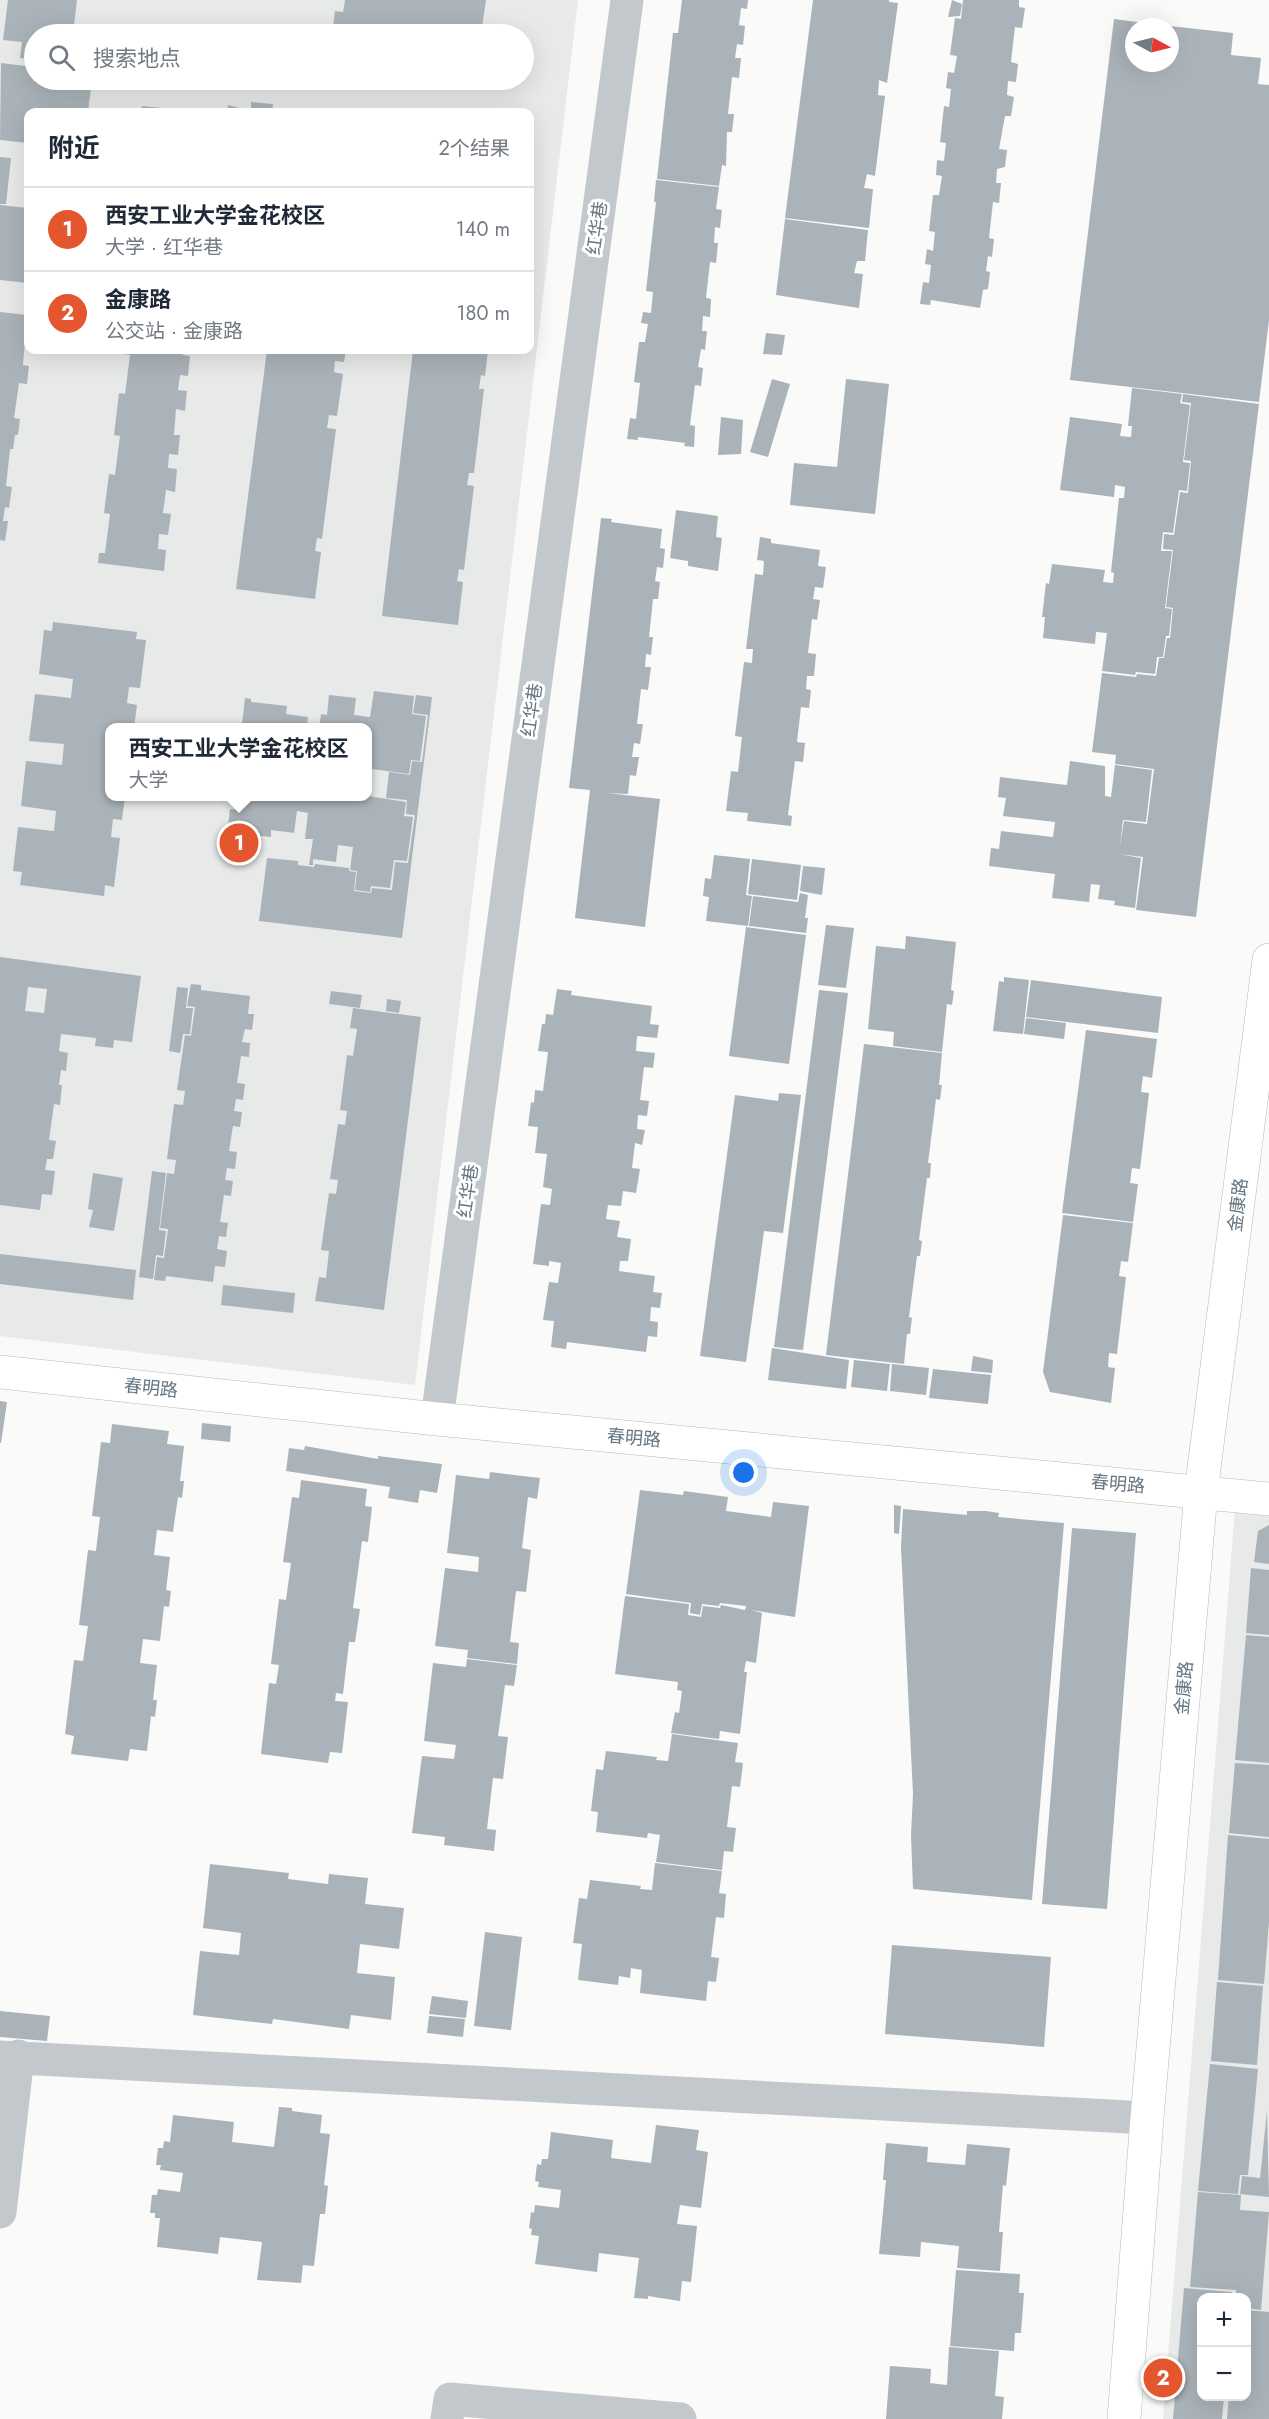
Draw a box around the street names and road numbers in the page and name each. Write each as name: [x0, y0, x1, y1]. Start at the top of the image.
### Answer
street label: 红华巷: [580, 199, 614, 257]
street label: 红华巷: [515, 681, 549, 739]
street label: 红华巷: [451, 1162, 485, 1220]
street label: 金康路: [1222, 1177, 1254, 1233]
street label: 春明路: [123, 1372, 179, 1404]
street label: 春明路: [606, 1423, 662, 1453]
street label: 春明路: [1090, 1469, 1146, 1499]
street label: 金康路: [1169, 1660, 1199, 1716]

